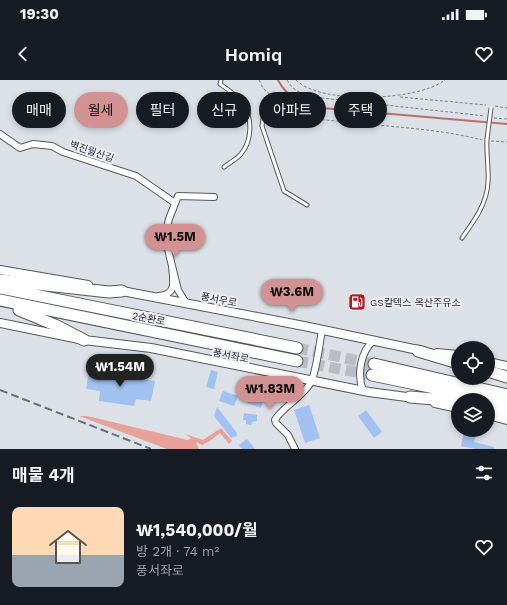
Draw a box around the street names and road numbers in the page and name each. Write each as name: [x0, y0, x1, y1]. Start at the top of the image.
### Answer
street label: 벽진월산길: [68, 139, 115, 164]
street label: 풍서우로: [200, 291, 238, 308]
street label: 2순환로: [131, 310, 166, 327]
street label: 풍서좌로: [212, 347, 250, 364]

